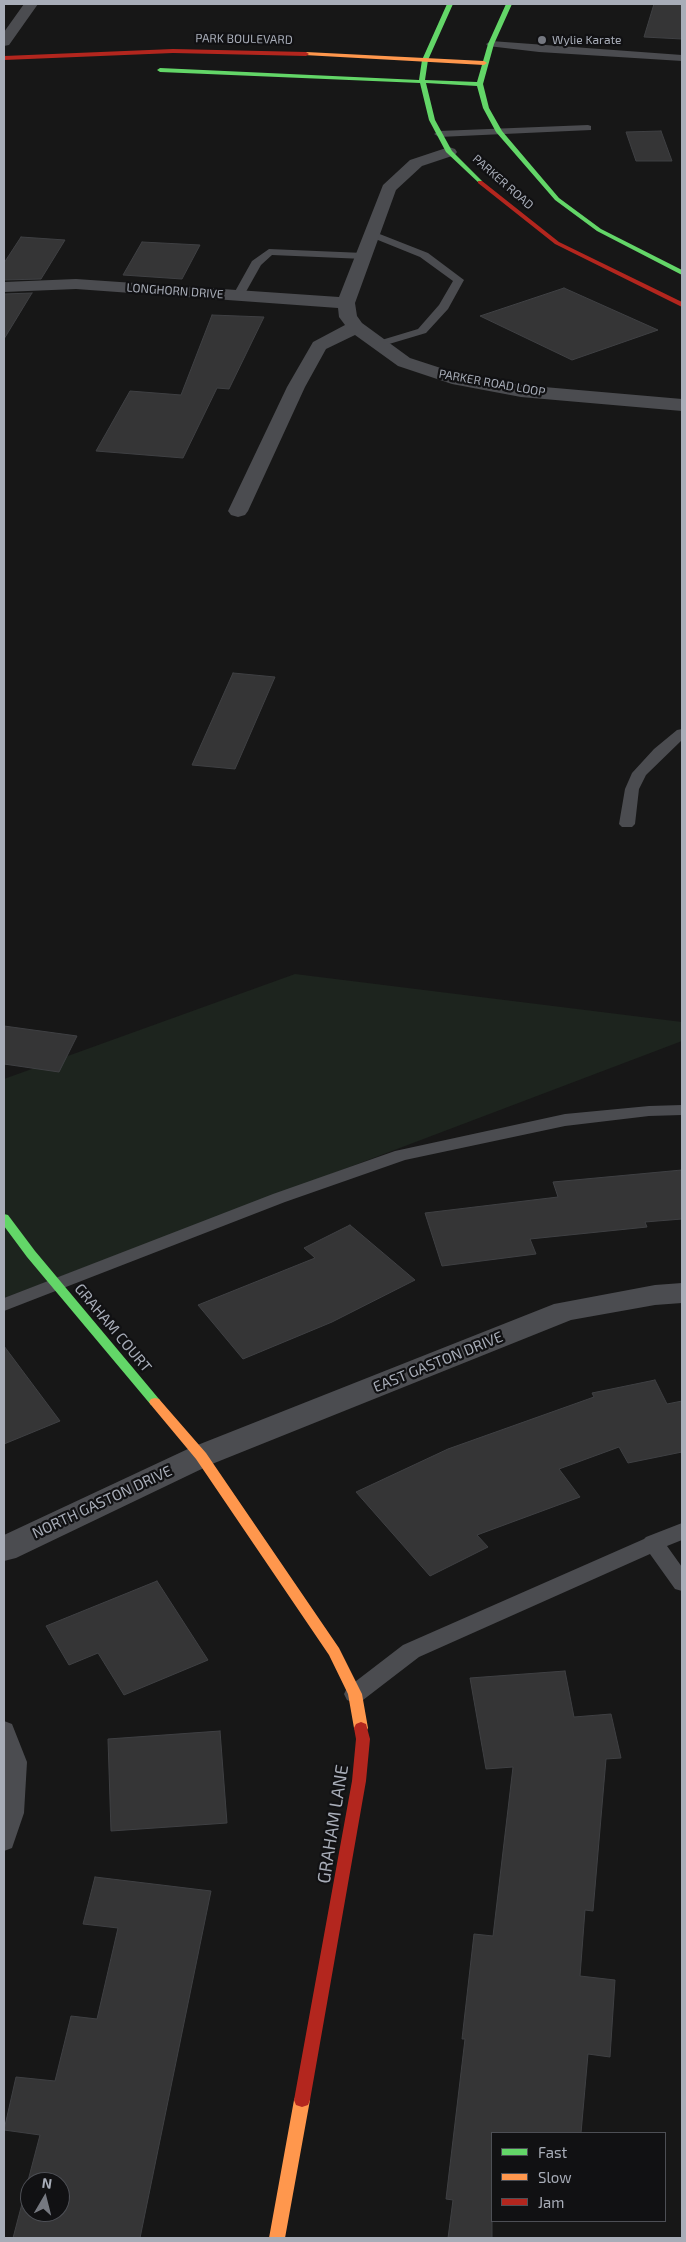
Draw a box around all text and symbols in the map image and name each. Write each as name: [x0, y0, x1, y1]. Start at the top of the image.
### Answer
street label: PARK BOULEVARD: [195, 31, 293, 47]
place label: Wylie Karate: [552, 33, 621, 47]
marker: Wylie Karate: [536, 34, 548, 46]
street label: PARKER ROAD: [470, 152, 536, 212]
street label: LONGHORN DRIVE: [126, 280, 224, 302]
street label: PARKER ROAD LOOP: [438, 367, 546, 399]
street label: GRAHAM COURT: [71, 1280, 155, 1376]
street label: EAST GASTON DRIVE: [370, 1328, 506, 1396]
street label: NORTH GASTON DRIVE: [29, 1462, 175, 1542]
street label: GRAHAM LANE: [313, 1763, 353, 1885]
legend: [491, 2132, 666, 2222]
text: Fast: [538, 2143, 567, 2161]
text: Slow: [538, 2168, 572, 2186]
north arrow: [20, 2172, 70, 2222]
text: N: [41, 2174, 53, 2192]
text: Jam: [538, 2193, 564, 2211]

